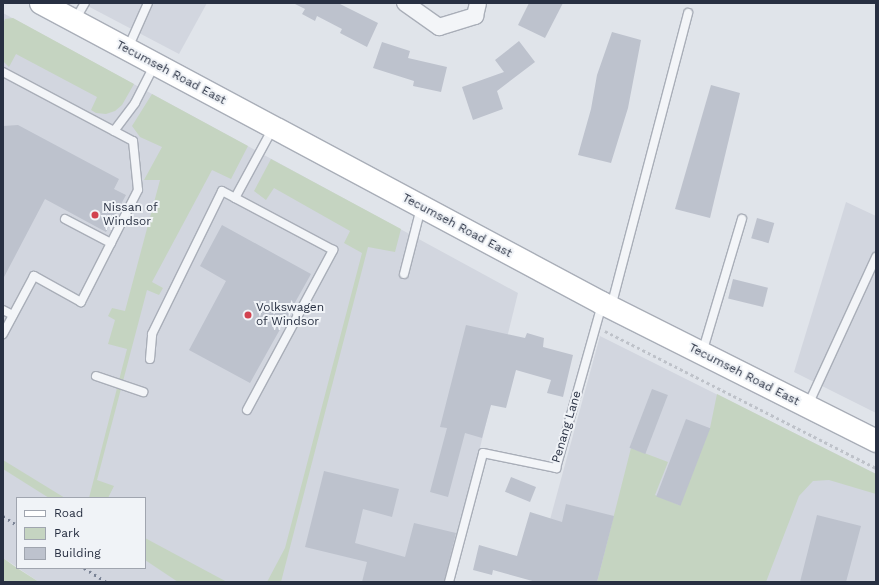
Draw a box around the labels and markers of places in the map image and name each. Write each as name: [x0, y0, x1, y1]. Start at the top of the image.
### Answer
place label: Nissan of Windsor: [103, 201, 158, 229]
marker: Nissan of Windsor: [90, 210, 100, 220]
place label: Volkswagen of Windsor: [256, 301, 324, 329]
marker: Volkswagen of Windsor: [243, 310, 253, 320]

